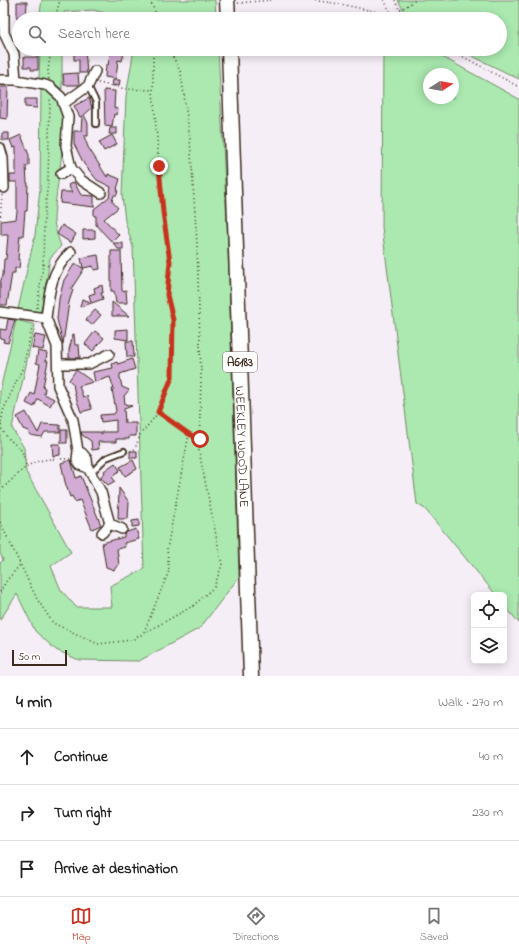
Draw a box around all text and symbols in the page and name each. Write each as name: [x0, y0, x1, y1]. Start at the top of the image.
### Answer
search box: [12, 12, 507, 56]
icon: search: [26, 23, 48, 45]
text: Search here: [58, 23, 130, 45]
north arrow: [423, 68, 459, 104]
route end: [150, 157, 168, 175]
road number: A6183: [223, 352, 257, 372]
street label: WEEKLEY WOOD LANE: [230, 386, 253, 508]
route start: [191, 430, 209, 448]
map controls: [471, 592, 507, 664]
button: locate: [471, 592, 507, 628]
button: layers: [471, 628, 507, 664]
scale bar: [12, 648, 67, 667]
text: 50 m: [18, 649, 40, 665]
text: 4 min: [16, 690, 52, 715]
text: Walk · 270 m: [438, 693, 503, 712]
icon: ahead: [16, 746, 38, 768]
text: Continue: [54, 746, 108, 768]
text: 40 m: [479, 747, 503, 766]
icon: right: [16, 802, 38, 824]
text: Turn right: [54, 802, 112, 824]
text: 230 m: [472, 803, 503, 822]
icon: arrive: [16, 858, 38, 880]
text: Arrive at destination: [54, 858, 178, 880]
tab: Map: [70, 905, 92, 945]
tab: Directions: [233, 905, 279, 945]
tab: Saved: [420, 905, 449, 945]

